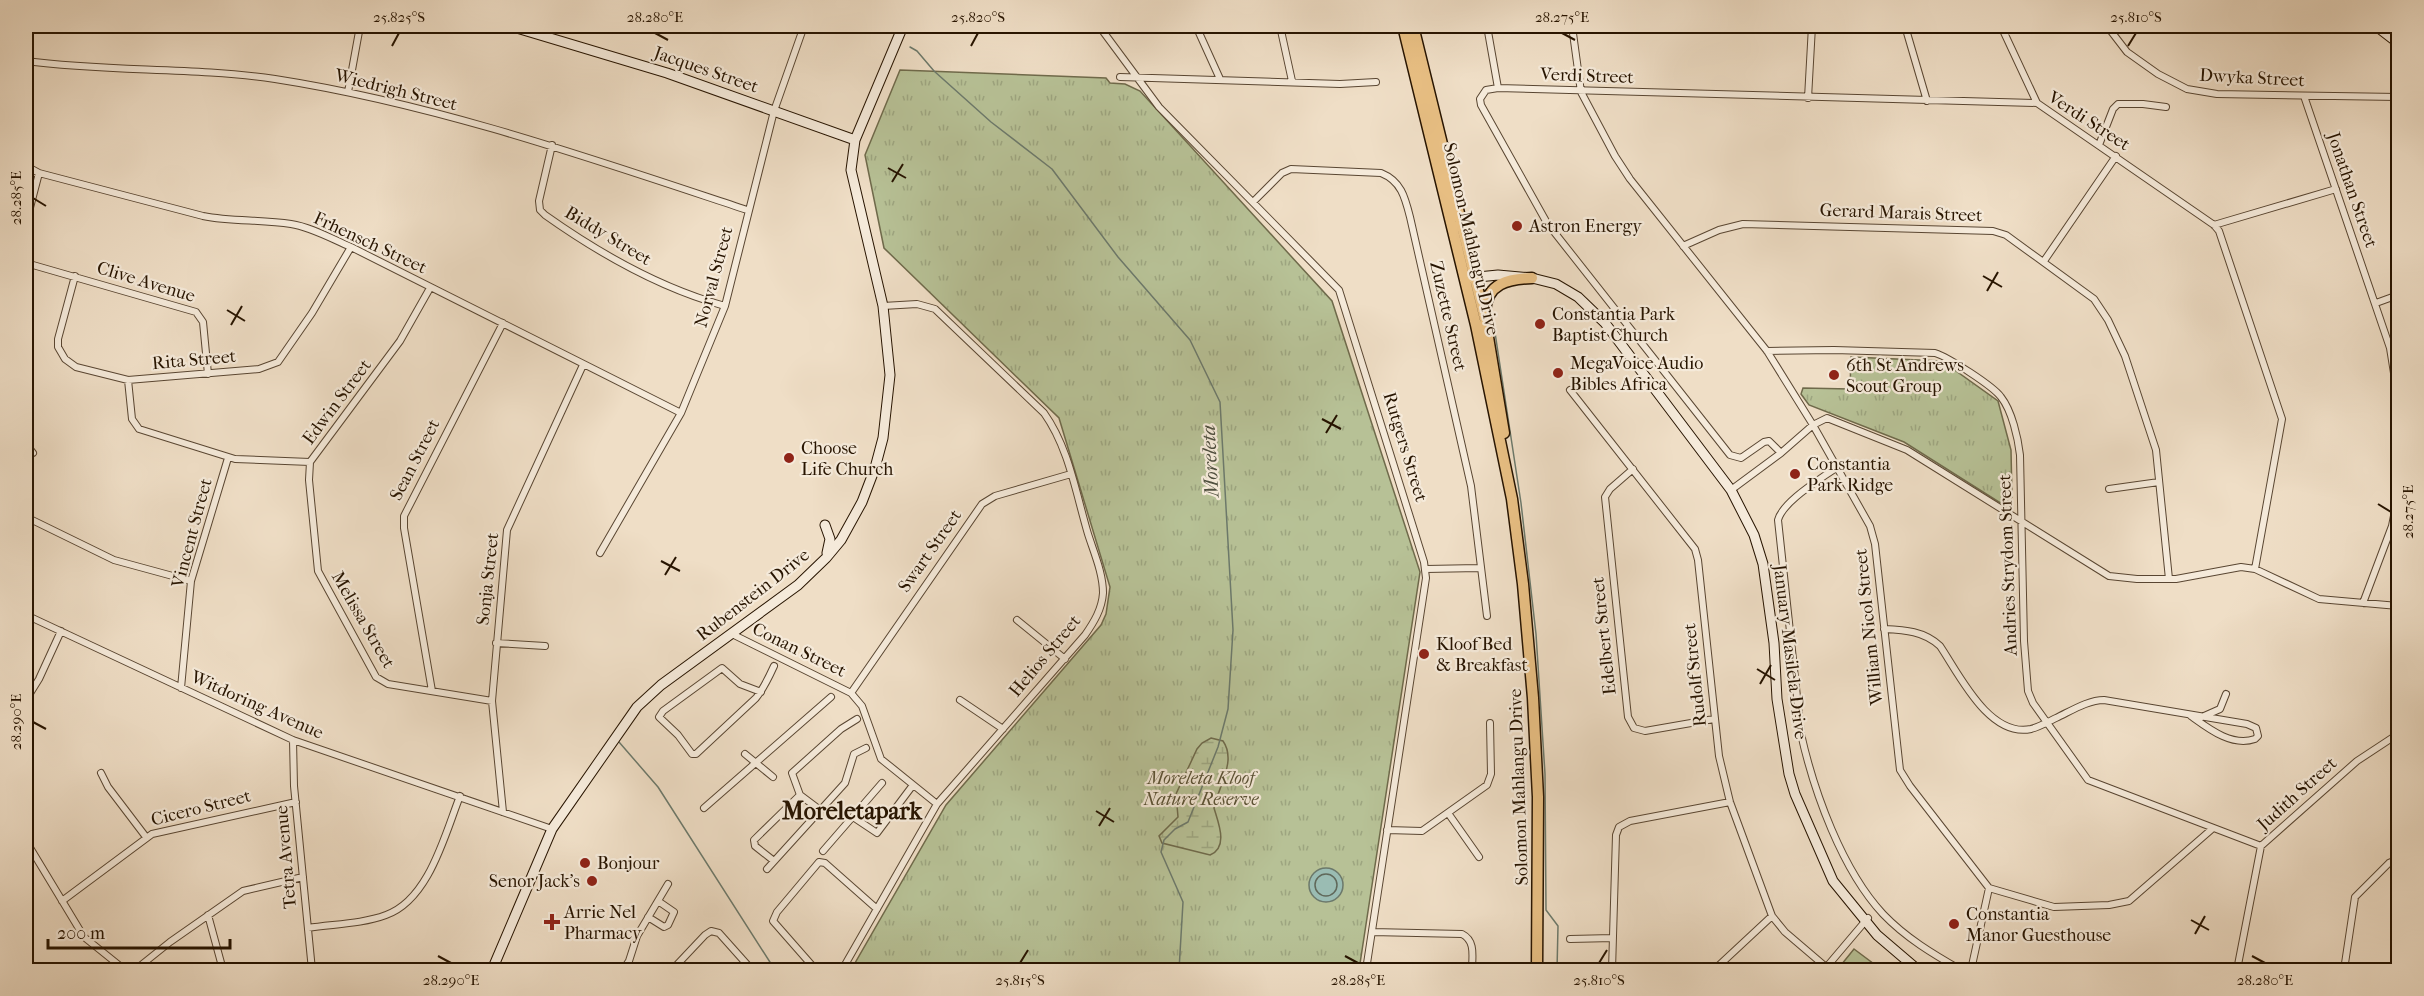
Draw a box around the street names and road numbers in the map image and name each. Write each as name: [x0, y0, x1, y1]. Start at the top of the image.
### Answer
street label: Jacques Street: [649, 42, 761, 98]
street label: Wiedrigh Street: [332, 64, 460, 116]
street label: Verdi Street: [1539, 64, 1635, 88]
street label: Dwyka Street: [2199, 65, 2306, 91]
street label: Verdi Street: [2043, 86, 2134, 156]
street label: Jonathan Street: [2322, 128, 2382, 251]
street label: Solomon Mahlangu Drive: [1439, 141, 1503, 337]
street label: Gerard Marais Street: [1819, 200, 1983, 226]
street label: Biddy Street: [561, 202, 656, 270]
street label: Frhensch Street: [310, 208, 430, 279]
street label: Norval Street: [690, 224, 738, 330]
street label: Clive Avenue: [94, 257, 198, 307]
street label: Zuzette Street: [1425, 259, 1471, 374]
street label: Rita Street: [151, 346, 238, 374]
street label: Edwin Street: [298, 355, 376, 449]
street label: Rutgers Street: [1378, 390, 1432, 505]
street label: Sean Street: [386, 415, 445, 504]
street label: Andries Strydom Street: [1994, 473, 2022, 657]
street label: Vincent Street: [167, 475, 217, 591]
street label: Swart Street: [894, 505, 966, 596]
street label: Sonja Street: [473, 531, 503, 626]
street label: Rubenstein Drive: [692, 544, 814, 646]
street label: William Nicol Street: [1850, 547, 1888, 707]
street label: January Masilela Drive: [1769, 561, 1811, 741]
street label: Melissa Street: [327, 568, 399, 673]
street label: Edelbert Street: [1587, 575, 1621, 696]
street label: Helios Street: [1005, 610, 1086, 701]
street label: Conan Street: [749, 618, 850, 682]
street label: Rudolf Street: [1679, 622, 1711, 728]
street label: Witdoring Avenue: [187, 666, 327, 744]
street label: Solomon Mahlangu Drive: [1505, 688, 1533, 886]
street label: Judith Street: [2252, 753, 2341, 836]
street label: Cicero Street: [149, 785, 254, 831]
street label: Tetra Avenue: [271, 804, 301, 910]

